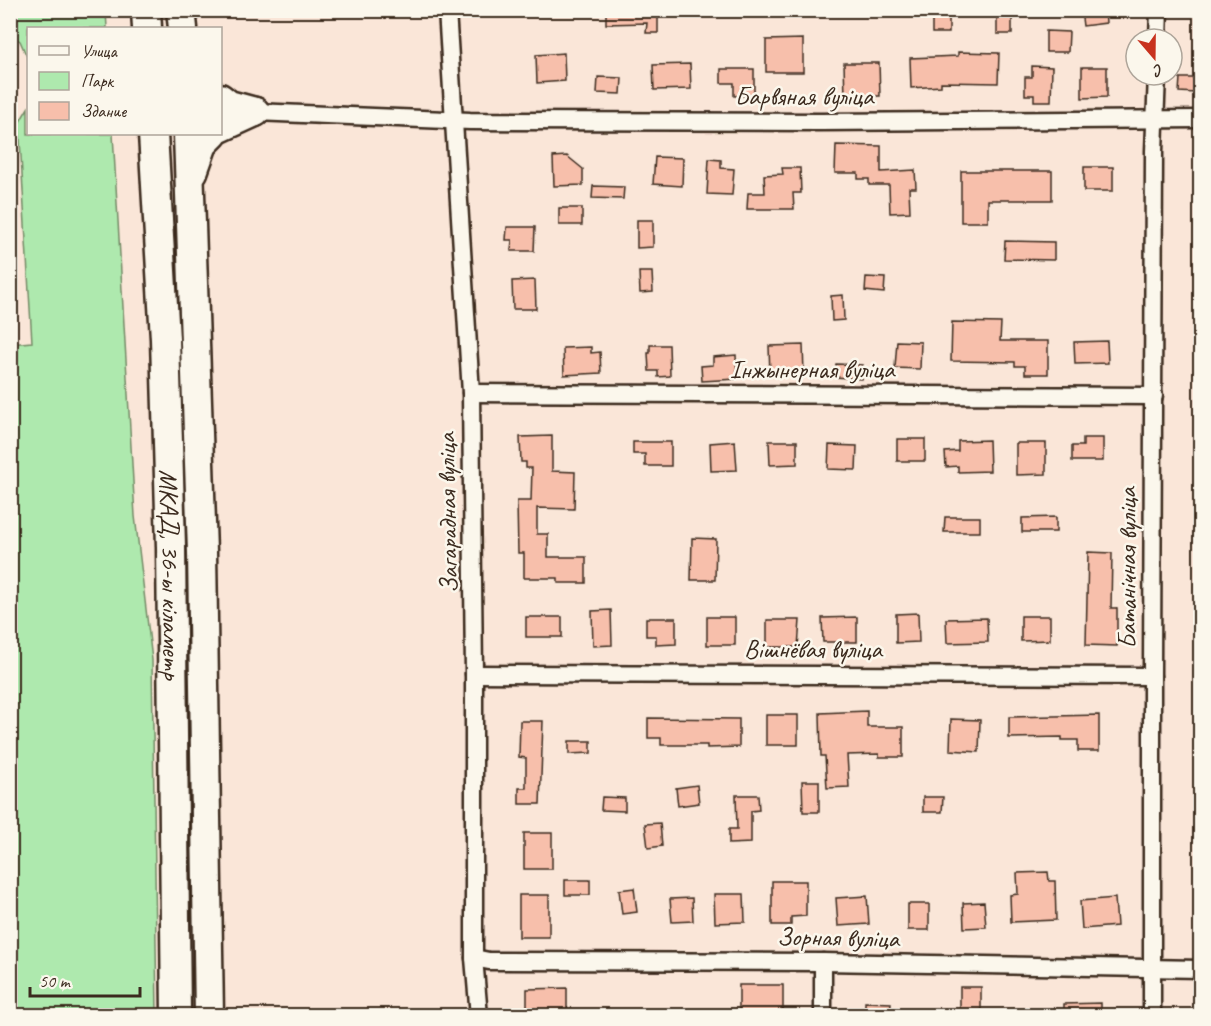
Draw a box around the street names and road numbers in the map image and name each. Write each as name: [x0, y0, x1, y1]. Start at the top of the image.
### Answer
street label: Барвяная вуліца: [735, 80, 875, 113]
street label: Інжынерная вуліца: [730, 353, 896, 386]
street label: Загарадная вуліца: [430, 431, 465, 593]
street label: МКАД, 36-ы кіламетр: [152, 469, 188, 681]
street label: Батанічная вуліца: [1111, 486, 1144, 649]
street label: Вішнёвая вуліца: [744, 633, 884, 666]
street label: Зорная вуліца: [777, 920, 901, 955]

